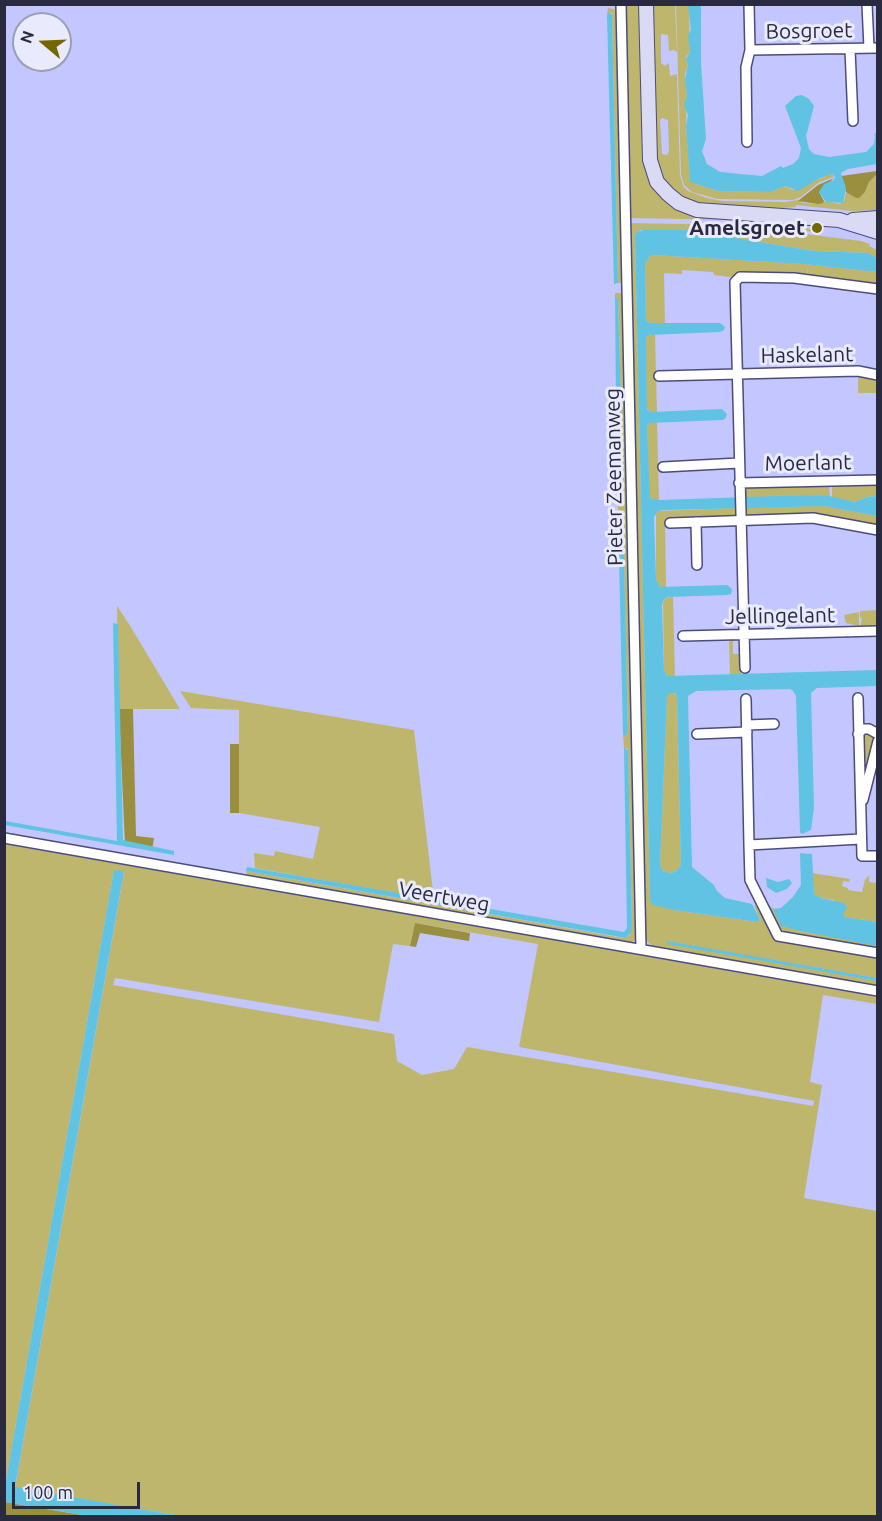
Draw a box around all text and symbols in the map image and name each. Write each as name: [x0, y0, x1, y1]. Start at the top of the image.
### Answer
north arrow: [12, 12, 72, 72]
street label: Bosgroet: [765, 18, 853, 44]
text: N: [16, 28, 37, 45]
place label: Amelsgroet: [689, 215, 805, 241]
marker: Amelsgroet: [810, 221, 824, 235]
street label: Haskelant: [760, 342, 854, 368]
street label: Pieter Zeemanweg: [600, 388, 628, 566]
street label: Moerlant: [764, 450, 852, 476]
street label: Jellingelant: [725, 602, 835, 630]
street label: Veertweg: [397, 877, 491, 917]
scale bar: [15, 1470, 142, 1508]
text: 100 m: [23, 1482, 73, 1502]

